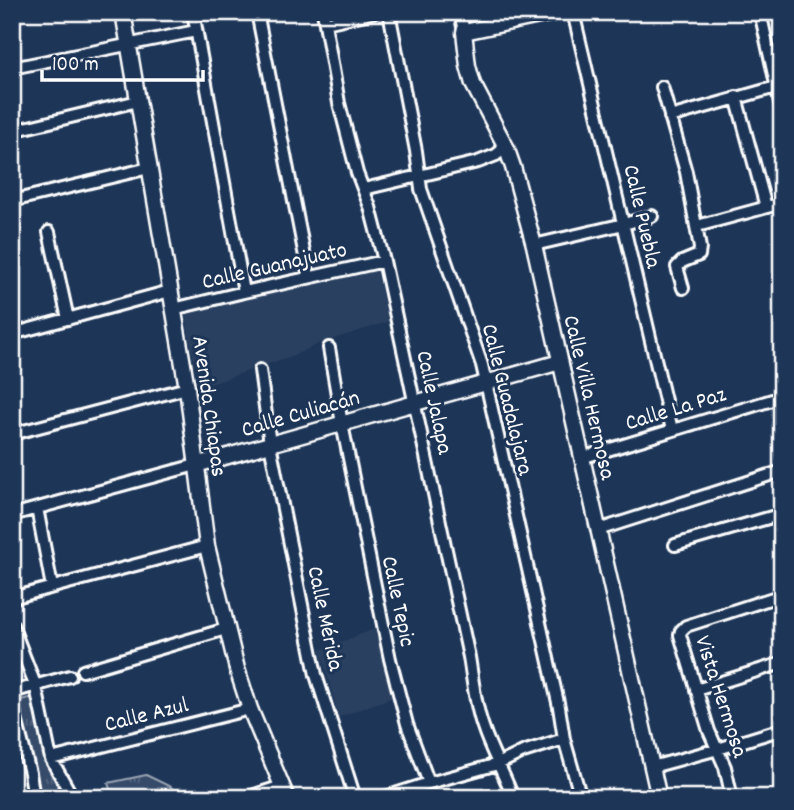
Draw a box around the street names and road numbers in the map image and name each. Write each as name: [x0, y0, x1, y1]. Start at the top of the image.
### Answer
street label: Calle Puebla: [613, 162, 669, 273]
street label: Calle Guanajuato: [199, 235, 350, 300]
street label: Calle Villa Hermosa: [553, 312, 623, 484]
street label: Calle Guadalajara: [471, 321, 541, 480]
street label: Avenida Chiapas: [181, 334, 234, 479]
street label: Calle Jalapa: [405, 348, 460, 459]
street label: Calle La Paz: [622, 379, 731, 441]
street label: Calle Culiacán: [238, 383, 364, 448]
street label: Calle Tepic: [371, 553, 422, 650]
street label: Calle Mérida: [296, 563, 351, 675]
street label: Vista Hermosa: [684, 632, 755, 763]
street label: Calle Azul: [102, 690, 193, 743]

